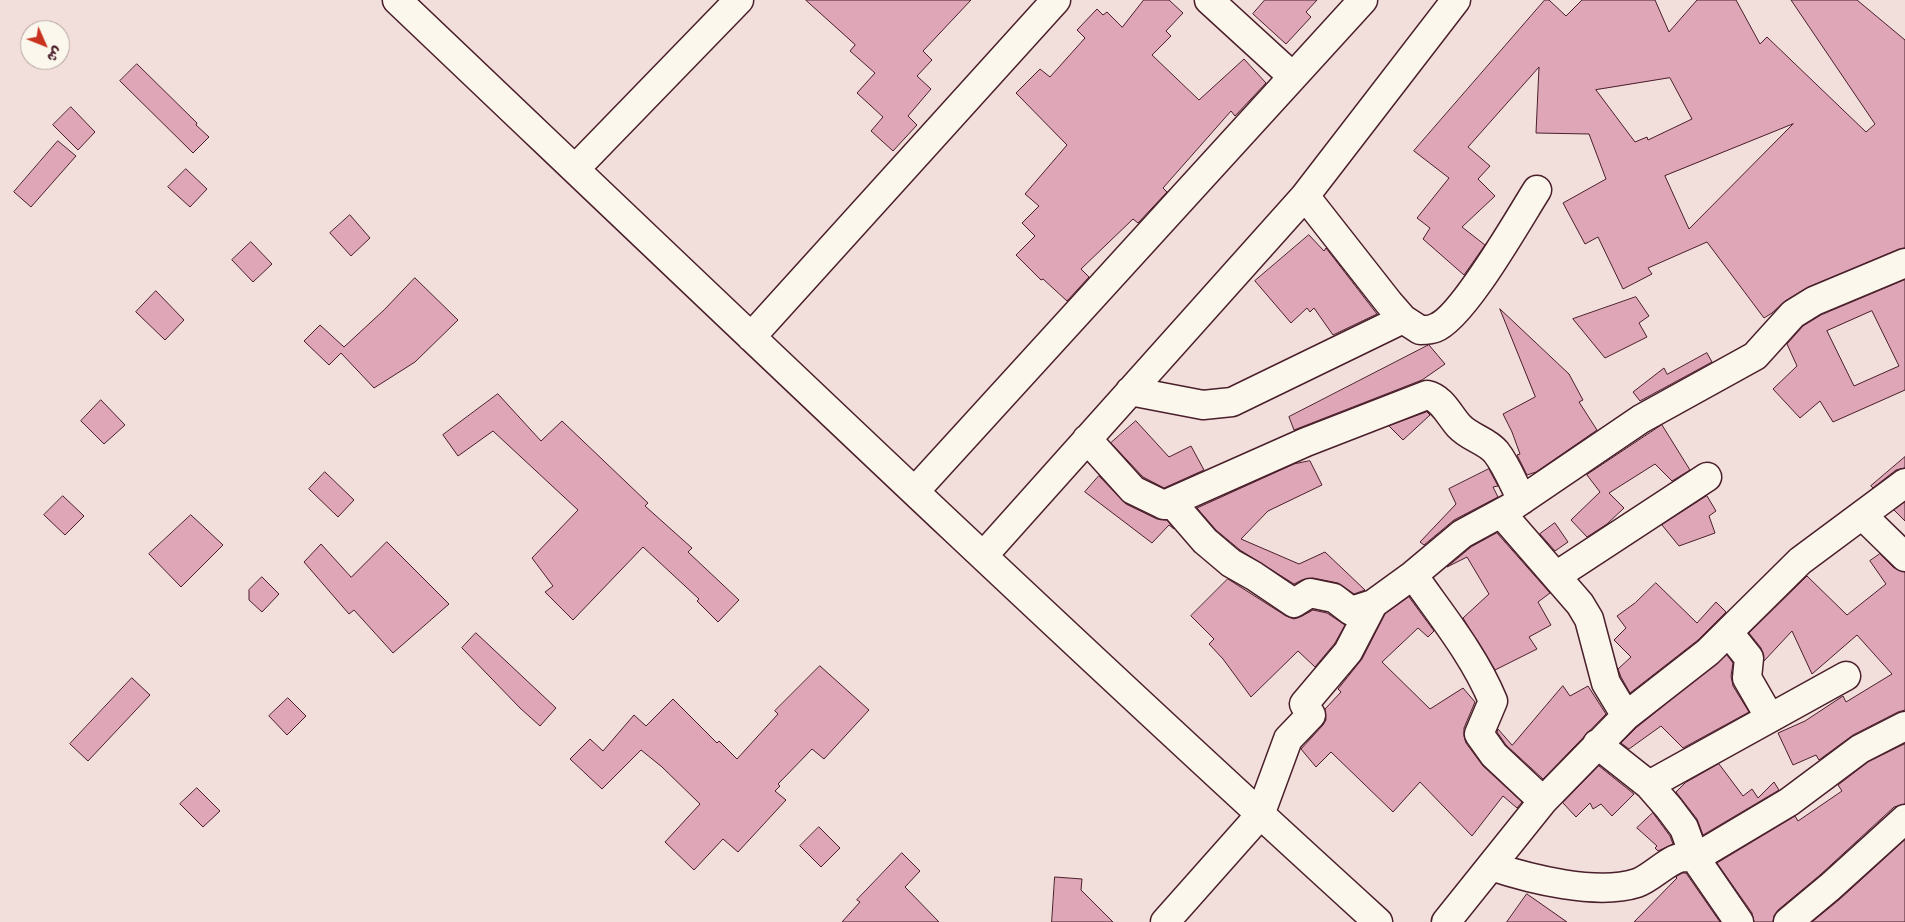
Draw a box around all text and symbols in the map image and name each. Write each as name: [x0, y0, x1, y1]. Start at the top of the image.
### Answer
north arrow: [20, 20, 70, 70]
text: ش: [43, 43, 67, 67]

